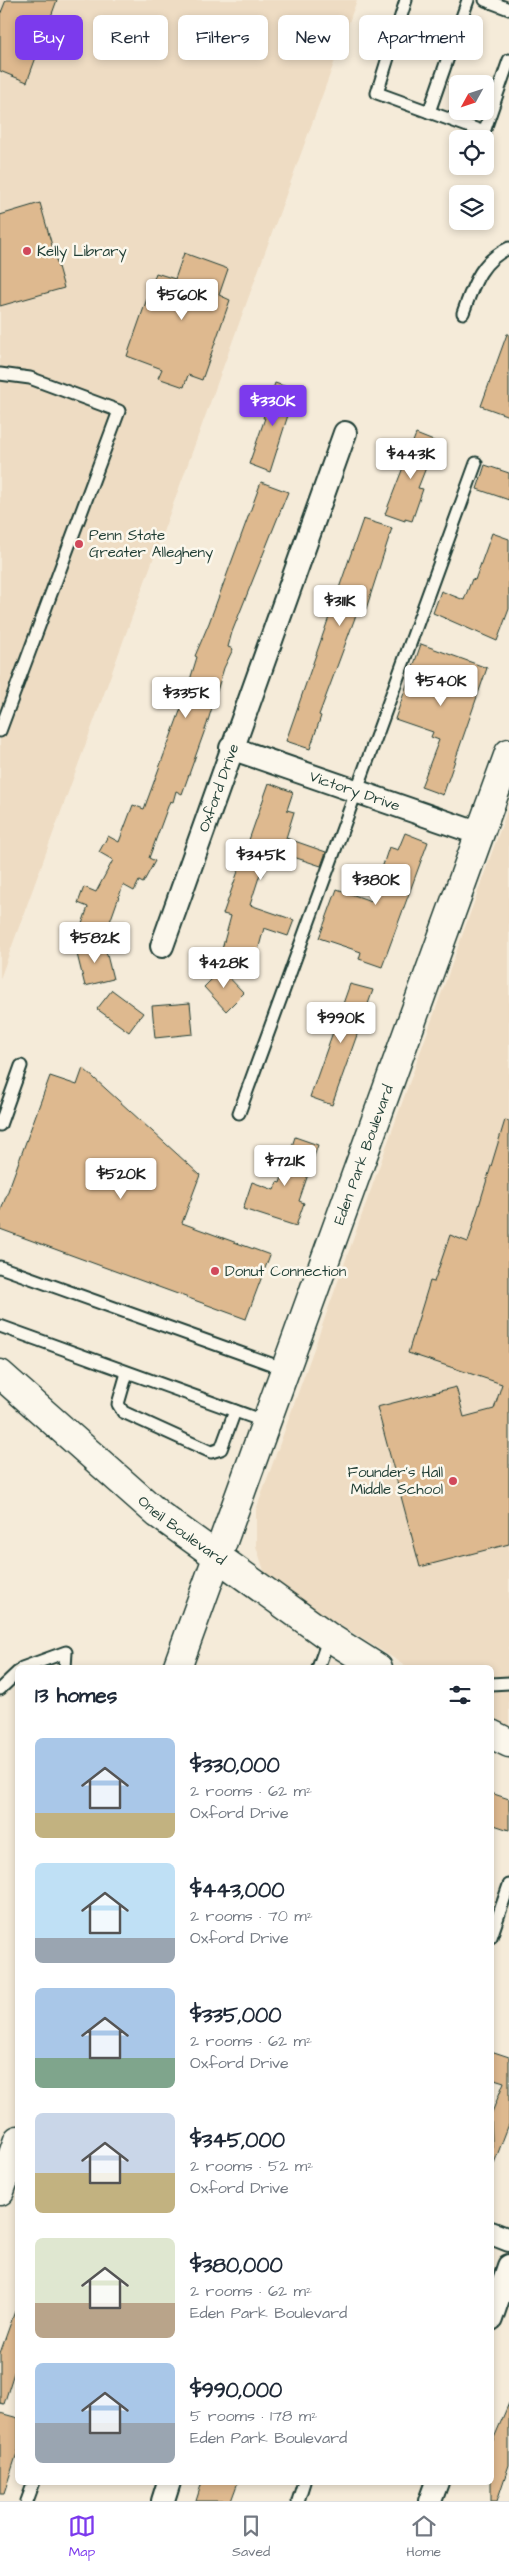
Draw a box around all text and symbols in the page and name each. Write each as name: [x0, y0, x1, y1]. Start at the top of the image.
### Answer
chip: Buy: [15, 15, 83, 60]
chip: Rent: [93, 15, 168, 60]
chip: Filters: [178, 15, 268, 60]
chip: New: [278, 15, 349, 60]
chip: Apartment: [359, 15, 483, 60]
north arrow: [449, 75, 494, 120]
map controls: [449, 75, 494, 230]
button: locate: [449, 130, 494, 175]
button: layers: [449, 185, 494, 230]
place label: Kelly Library: [37, 241, 127, 263]
marker: Kelly Library: [21, 245, 33, 257]
pin: $560K: [147, 278, 217, 321]
text: $560K: [157, 284, 207, 306]
pin: $330K: [238, 384, 308, 427]
text: $330K: [251, 390, 295, 412]
pin: $443K: [376, 438, 446, 480]
text: $443K: [387, 443, 435, 465]
place label: Penn State Greater Allegheny: [89, 525, 213, 564]
marker: Penn State Greater Allegheny: [73, 538, 85, 550]
pin: $311K: [305, 584, 375, 627]
text: $311K: [325, 590, 355, 612]
pin: $540K: [406, 664, 476, 707]
text: $540K: [416, 670, 466, 692]
pin: $335K: [151, 676, 221, 719]
text: $335K: [163, 682, 209, 704]
street label: Oxford Drive: [193, 741, 244, 835]
street label: Victory Drive: [307, 766, 403, 817]
pin: $345K: [226, 838, 296, 881]
text: $345K: [237, 844, 285, 866]
pin: $380K: [341, 864, 411, 906]
text: $380K: [352, 869, 400, 891]
pin: $582K: [60, 922, 130, 964]
text: $582K: [70, 927, 120, 949]
pin: $428K: [189, 946, 259, 989]
text: $428K: [199, 952, 249, 974]
pin: $990K: [306, 1002, 376, 1044]
text: $990K: [318, 1007, 364, 1029]
street label: Eden Park Boulevard: [329, 1082, 399, 1228]
pin: $721K: [250, 1144, 320, 1187]
text: $721K: [265, 1150, 305, 1172]
pin: $520K: [86, 1158, 156, 1200]
text: $520K: [96, 1163, 146, 1185]
place label: Donut Connection: [225, 1261, 347, 1282]
marker: Donut Connection: [209, 1265, 221, 1277]
place label: Founder's Hall Middle School: [348, 1462, 443, 1500]
marker: Founder's Hall Middle School: [447, 1475, 459, 1487]
street label: Oneil Boulevard: [133, 1491, 230, 1571]
text: 13 homes: [35, 1681, 117, 1710]
icon: filters: [446, 1681, 474, 1709]
text: $330,000: [190, 1751, 280, 1780]
icon: home: [75, 1758, 135, 1818]
text: 2 rooms · 62 m²: [190, 1780, 312, 1802]
text: Oxford Drive: [190, 1802, 289, 1824]
text: $443,000: [190, 1876, 284, 1905]
icon: home: [75, 1883, 135, 1943]
text: 2 rooms · 70 m²: [190, 1905, 313, 1927]
text: Oxford Drive: [190, 1927, 289, 1949]
text: $335,000: [190, 2001, 281, 2030]
icon: home: [75, 2008, 135, 2068]
text: 2 rooms · 62 m²: [190, 2030, 312, 2052]
text: Oxford Drive: [190, 2052, 289, 2074]
text: $345,000: [190, 2126, 285, 2155]
icon: home: [75, 2133, 135, 2193]
text: 2 rooms · 52 m²: [190, 2155, 313, 2177]
text: Oxford Drive: [190, 2177, 289, 2199]
text: $380,000: [190, 2251, 283, 2280]
icon: home: [75, 2258, 135, 2318]
text: 2 rooms · 62 m²: [190, 2280, 312, 2302]
text: Eden Park Boulevard: [190, 2302, 347, 2324]
text: $990,000: [190, 2376, 282, 2405]
icon: home: [75, 2383, 135, 2443]
text: 5 rooms · 178 m²: [190, 2405, 317, 2427]
text: Eden Park Boulevard: [190, 2427, 347, 2449]
tab: Map: [68, 2512, 96, 2562]
tab: Saved: [232, 2512, 270, 2562]
tab: Home: [406, 2512, 441, 2562]

